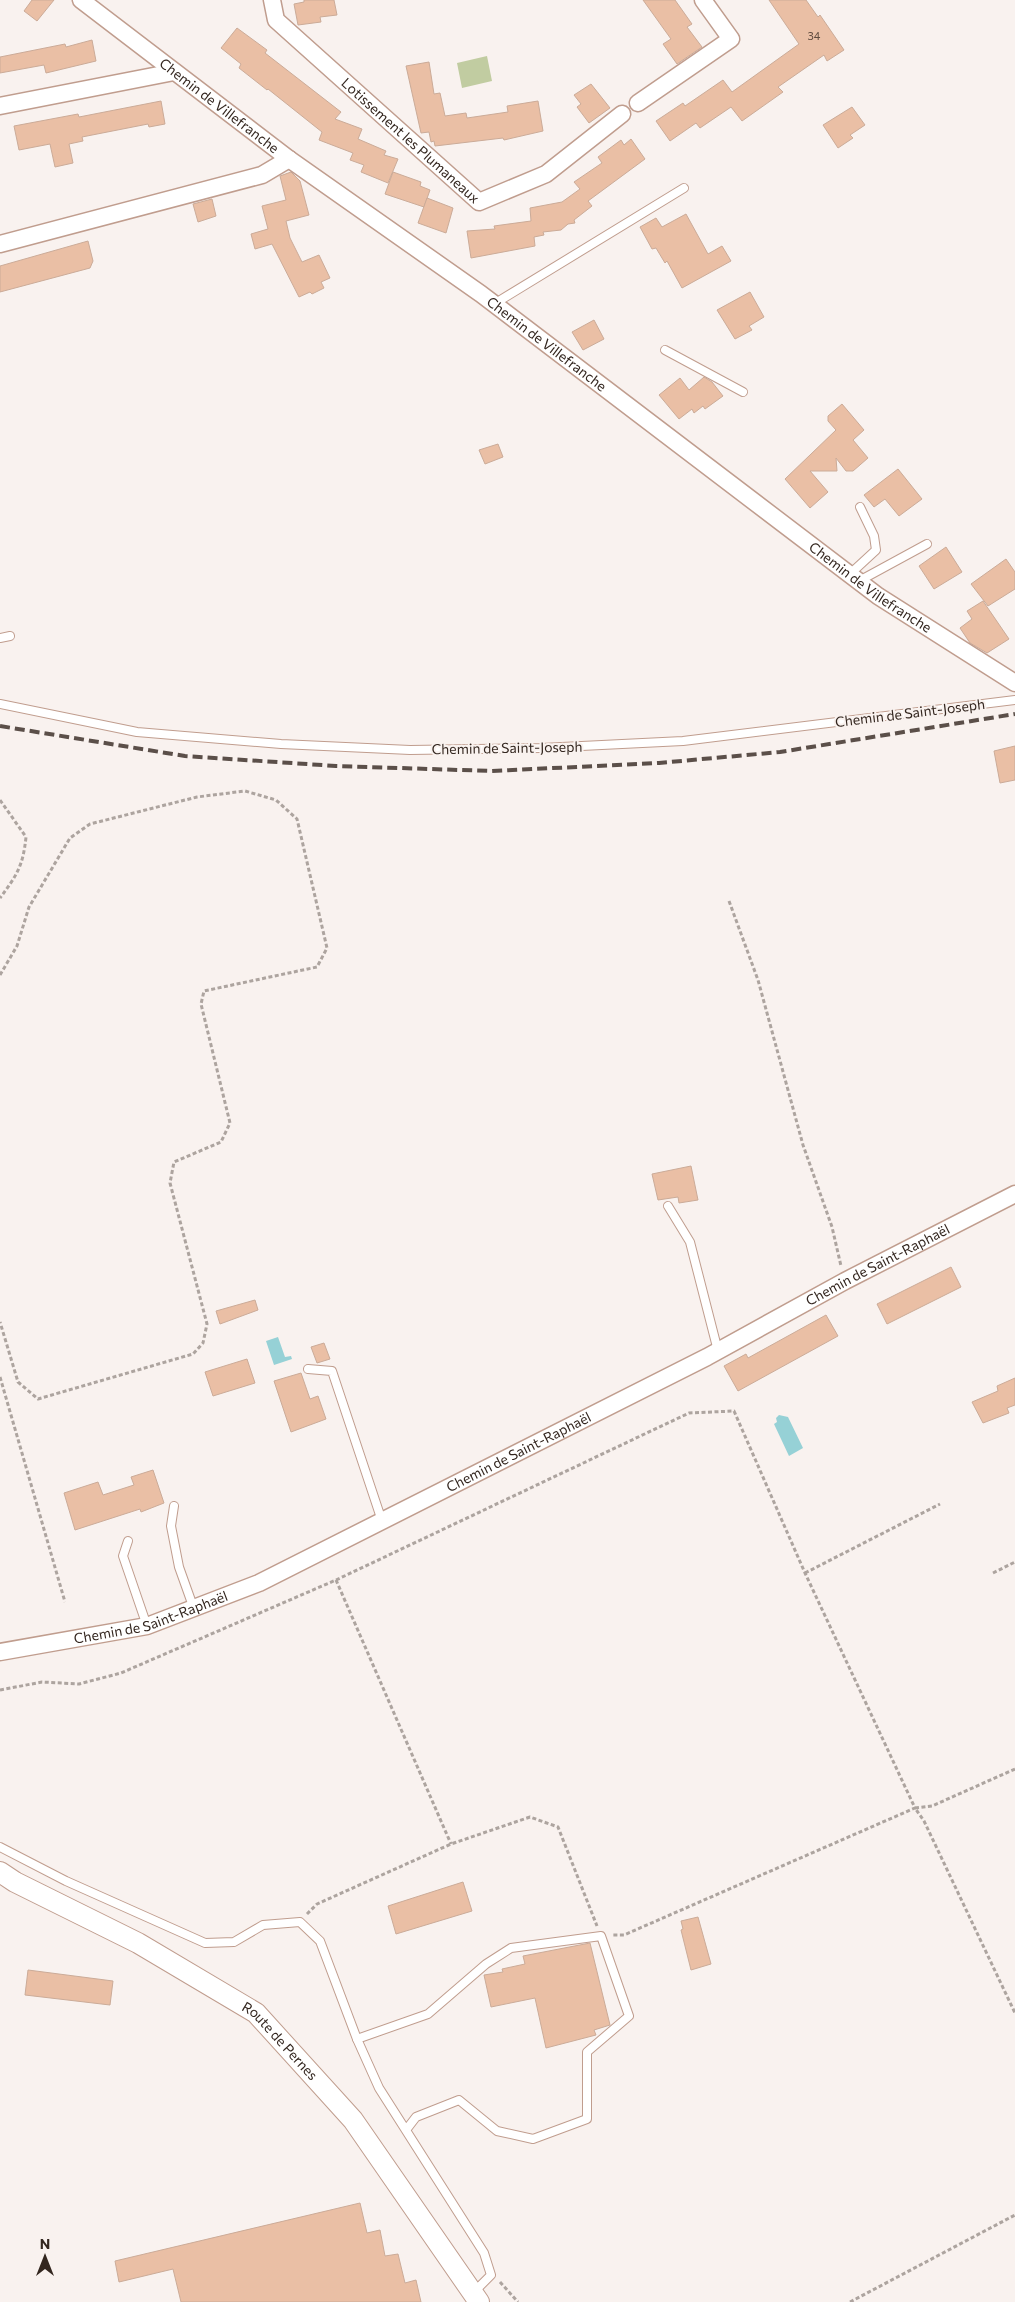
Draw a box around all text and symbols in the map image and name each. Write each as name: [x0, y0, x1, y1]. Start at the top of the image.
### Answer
house number: 34: [808, 29, 821, 42]
street label: Chemin de Villefranche: [156, 54, 283, 156]
street label: Lotissement les Plumaneaux: [338, 74, 484, 207]
street label: Chemin de Villefranche: [484, 293, 610, 395]
street label: Chemin de Villefranche: [806, 538, 935, 636]
street label: Chemin de Saint-Joseph: [834, 695, 986, 730]
street label: Chemin de Saint-Joseph: [431, 738, 583, 757]
street label: Chemin de Saint-Raphaël: [803, 1220, 952, 1309]
street label: Chemin de Saint-Raphaël: [443, 1408, 594, 1495]
street label: Chemin de Saint-Raphaël: [72, 1587, 230, 1647]
street label: Route de Pernes: [239, 1998, 322, 2083]
north arrow: [20, 2232, 70, 2282]
text: N: [40, 2235, 50, 2252]

